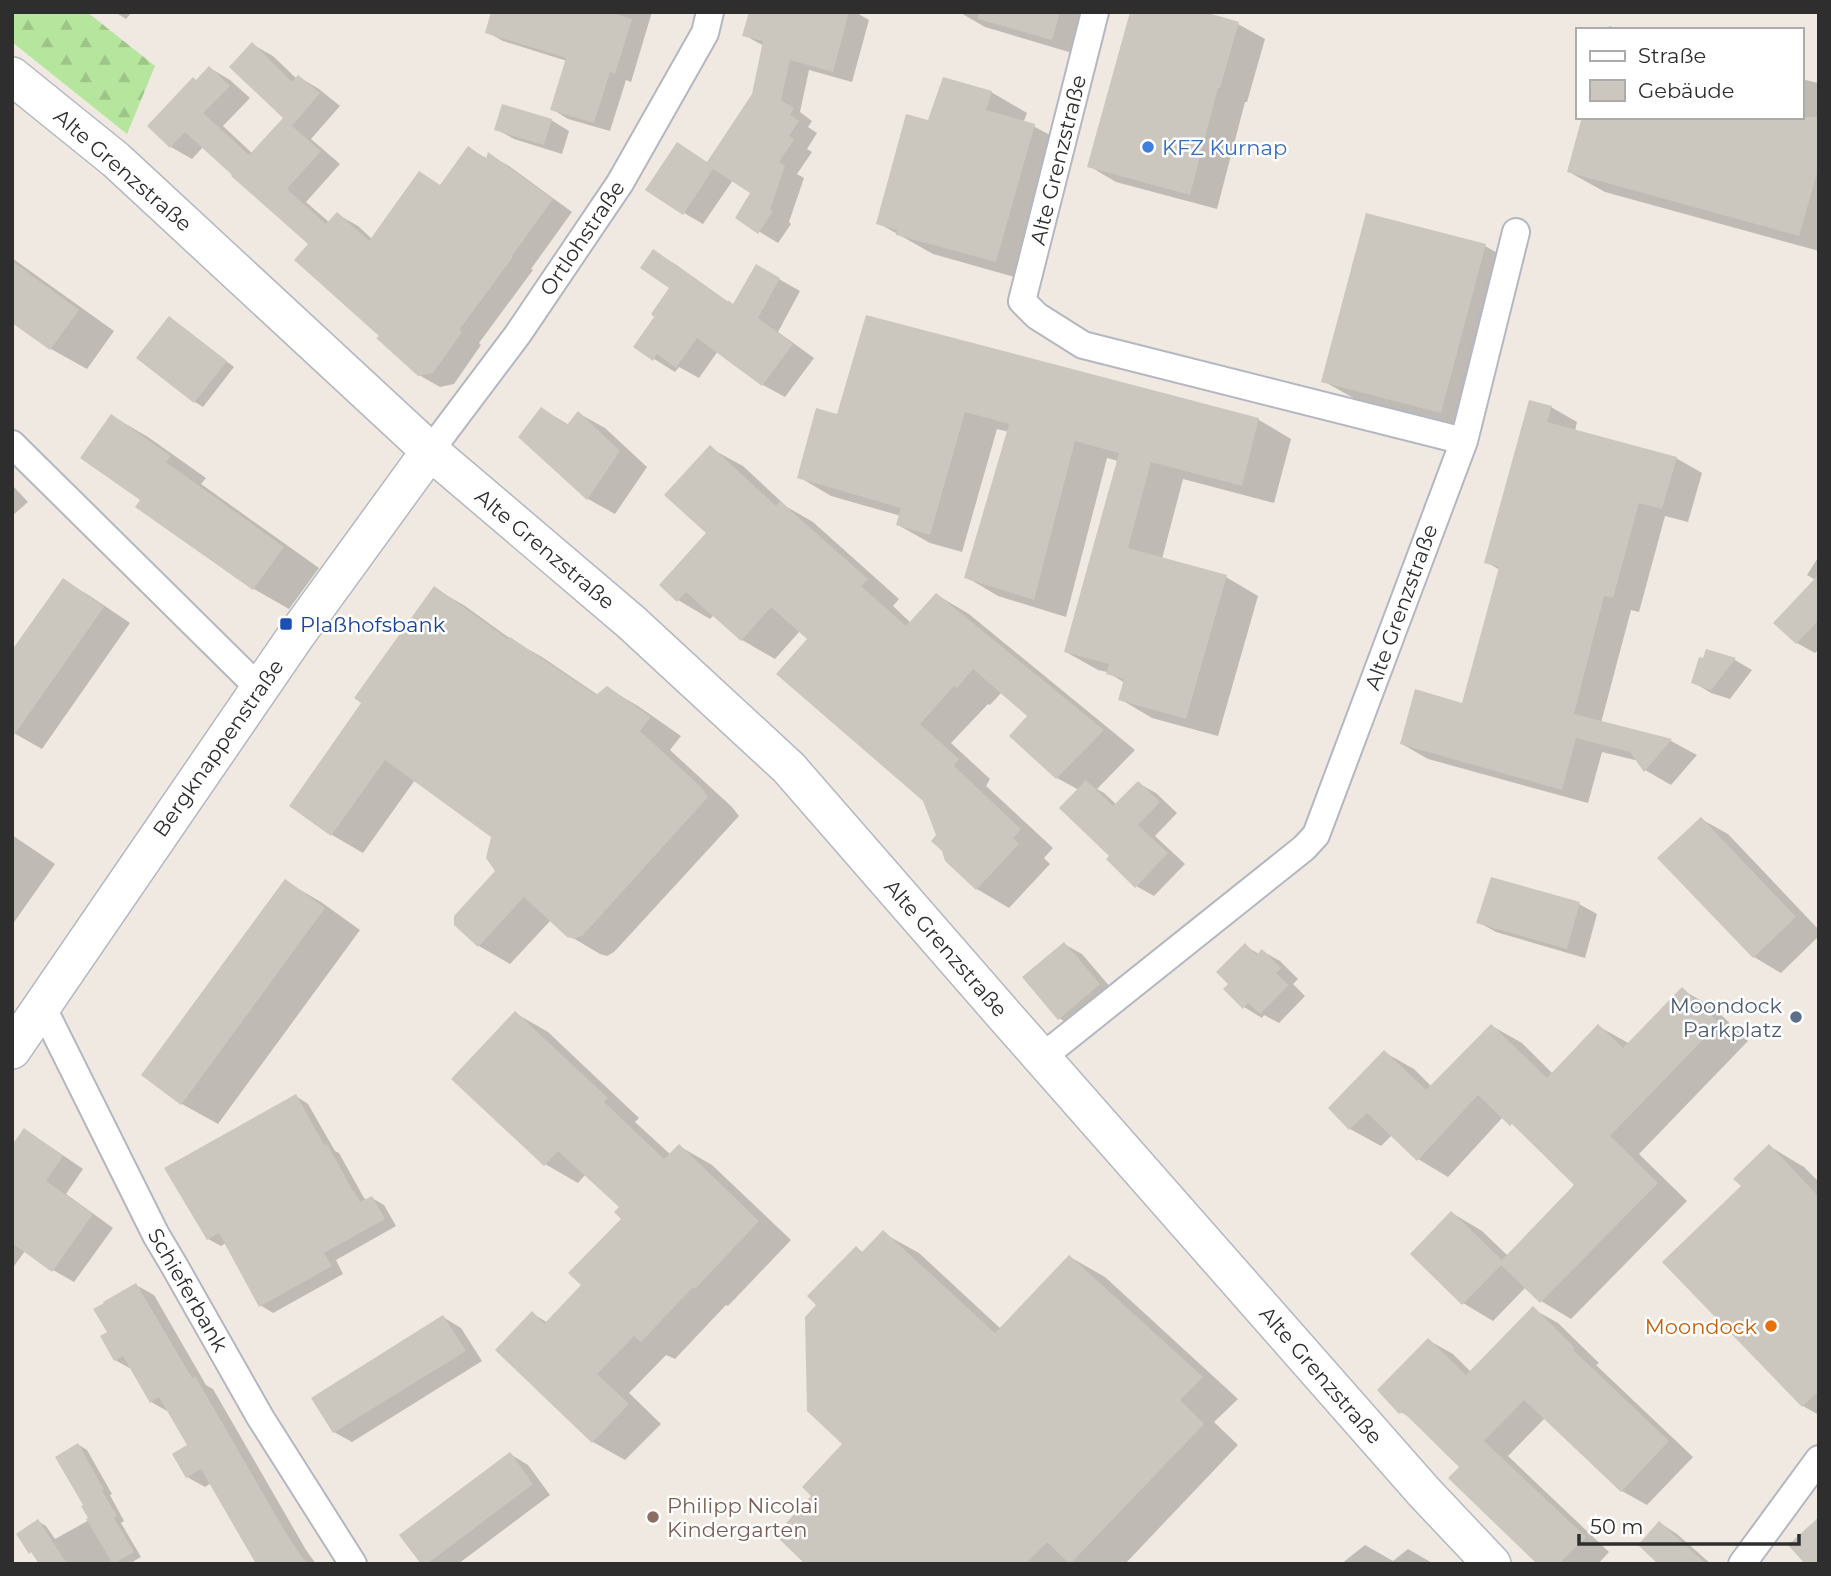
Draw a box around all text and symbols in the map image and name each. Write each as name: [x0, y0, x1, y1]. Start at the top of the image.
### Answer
legend: [1576, 28, 1803, 119]
text: Straße: [1638, 43, 1706, 68]
street label: Alte Grenzstraße: [1025, 72, 1091, 248]
text: Gebäude: [1638, 78, 1735, 103]
street label: Alte Grenzstraße: [49, 103, 197, 237]
place label: KFZ Kurnap: [1162, 135, 1287, 160]
marker: KFZ Kurnap: [1140, 139, 1156, 155]
street label: Ortlohstraße: [534, 176, 630, 300]
street label: Alte Grenzstraße: [470, 483, 620, 615]
street label: Alte Grenzstraße: [1359, 521, 1443, 693]
place label: Plaßhofsbank: [300, 612, 446, 637]
marker: Plaßhofsbank: [278, 616, 294, 632]
street label: Bergknappenstraße: [147, 654, 289, 842]
street label: Alte Grenzstraße: [879, 874, 1013, 1022]
place label: Moondock Parkplatz: [1670, 993, 1782, 1042]
marker: Moondock Parkplatz: [1788, 1009, 1804, 1025]
street label: Schieferbank: [143, 1224, 234, 1357]
street label: Alte Grenzstraße: [1254, 1301, 1388, 1449]
place label: Moondock: [1645, 1314, 1757, 1339]
marker: Moondock: [1763, 1318, 1779, 1334]
place label: Philipp Nicolai Kindergarten: [667, 1493, 818, 1542]
scale bar: [1579, 1502, 1800, 1546]
marker: Philipp Nicolai Kindergarten: [645, 1509, 661, 1525]
text: 50 m: [1590, 1514, 1644, 1539]

